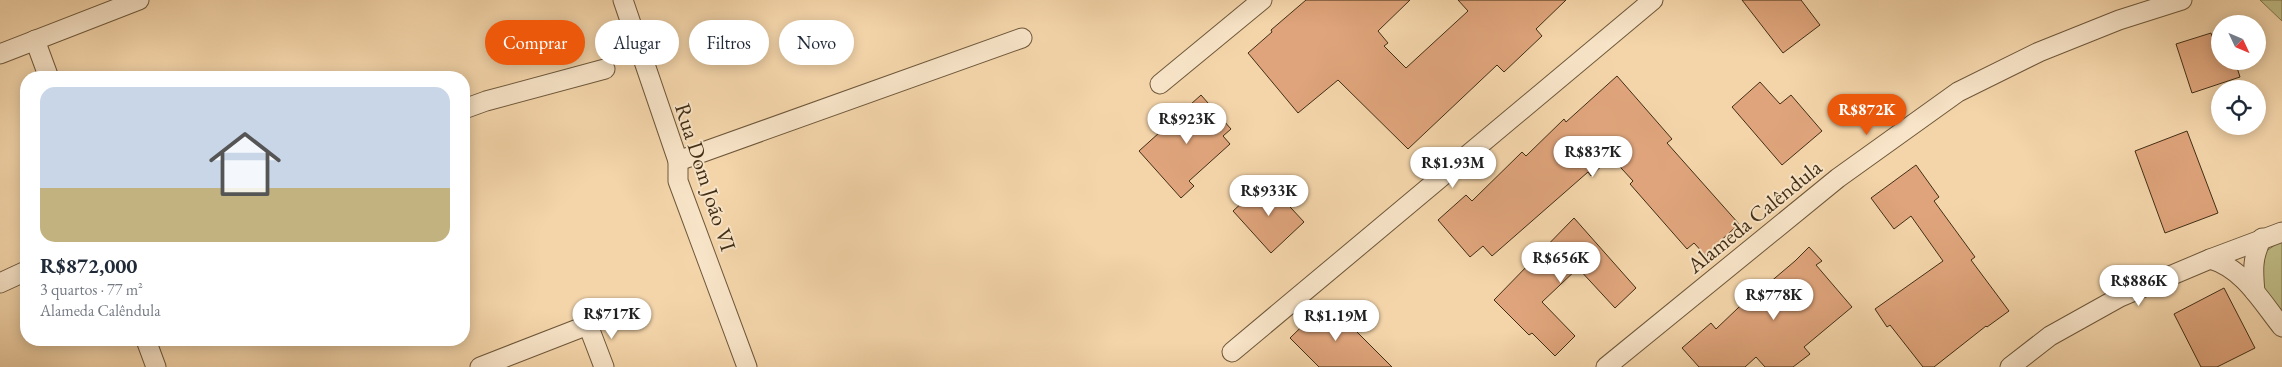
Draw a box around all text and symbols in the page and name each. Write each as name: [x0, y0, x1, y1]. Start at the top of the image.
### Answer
north arrow: [2211, 15, 2266, 70]
map controls: [2211, 15, 2266, 135]
chip: Comprar: [485, 20, 585, 65]
chip: Alugar: [595, 20, 679, 65]
chip: Filtros: [689, 20, 769, 65]
chip: Novo: [779, 20, 854, 65]
button: locate: [2211, 80, 2266, 135]
pin: R$872K: [1826, 94, 1908, 136]
text: R$872K: [1838, 99, 1896, 120]
street label: Rua Dom João VI: [668, 100, 743, 255]
pin: R$923K: [1146, 102, 1228, 145]
text: R$923K: [1158, 108, 1216, 129]
icon: home: [200, 119, 290, 209]
pin: R$837K: [1552, 136, 1634, 178]
text: R$837K: [1564, 141, 1622, 162]
pin: R$1.93M: [1407, 146, 1499, 189]
text: R$1.93M: [1421, 152, 1485, 173]
street label: Alameda Calêndula: [1680, 153, 1828, 280]
pin: R$933K: [1228, 174, 1310, 217]
text: R$933K: [1240, 180, 1298, 201]
pin: R$656K: [1520, 242, 1602, 284]
text: R$656K: [1532, 247, 1590, 268]
text: R$872,000: [40, 252, 137, 279]
pin: R$886K: [2098, 264, 2180, 307]
text: R$886K: [2110, 270, 2168, 291]
pin: R$778K: [1733, 278, 1815, 321]
text: 3 quartos · 77 m²: [40, 279, 143, 300]
text: R$778K: [1745, 284, 1803, 305]
pin: R$717K: [571, 298, 653, 340]
text: Alameda Calêndula: [40, 300, 161, 321]
pin: R$1.19M: [1290, 300, 1382, 342]
text: R$717K: [583, 303, 641, 324]
text: R$1.19M: [1304, 305, 1368, 326]

